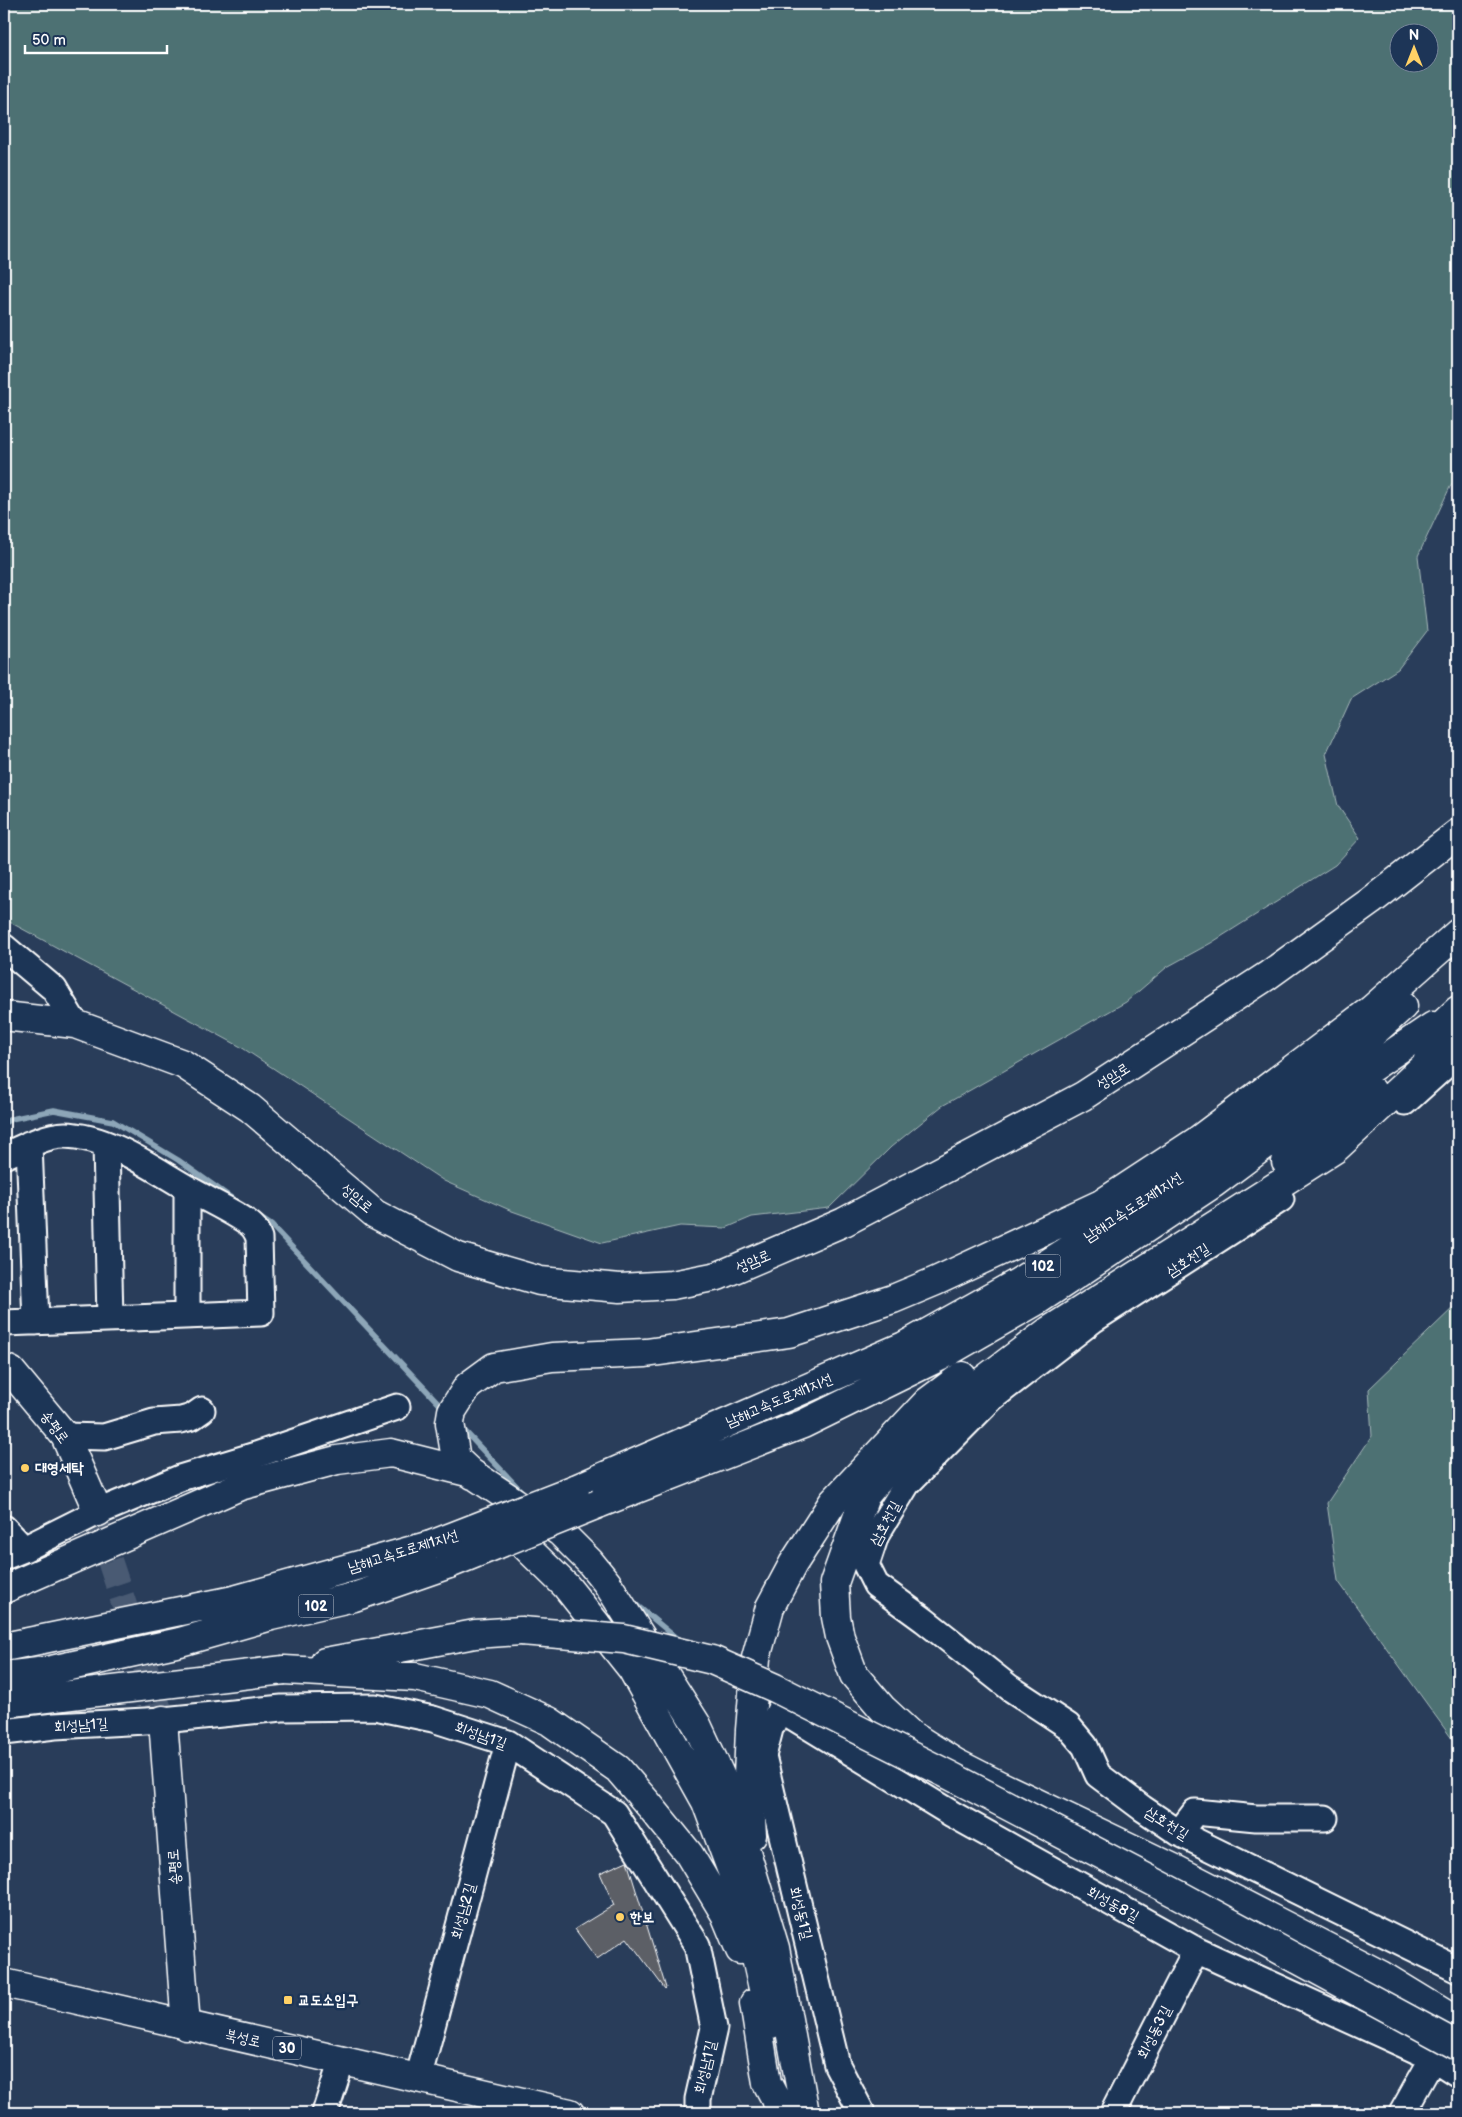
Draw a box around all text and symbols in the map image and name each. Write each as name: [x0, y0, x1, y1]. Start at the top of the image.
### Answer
scale bar: [25, 22, 168, 54]
north arrow: [1390, 22, 1440, 72]
text: N: [1409, 27, 1419, 44]
text: 50 m: [32, 31, 66, 50]
street label: 성암로: [1093, 1059, 1134, 1094]
street label: 남해고속도로제1지선: [1080, 1168, 1186, 1247]
street label: 성암로: [337, 1179, 377, 1217]
street label: 삼호천길: [1163, 1239, 1214, 1282]
street label: 성암로: [733, 1246, 774, 1277]
road number: 102: [1026, 1254, 1060, 1278]
street label: 남해고속도로제1지선: [723, 1369, 836, 1432]
street label: 송평로: [36, 1407, 73, 1448]
place label: 대영세탁: [35, 1459, 84, 1478]
marker: 대영세탁: [19, 1462, 31, 1474]
street label: 삼호천길: [866, 1497, 905, 1549]
street label: 남해고속도로제1지선: [346, 1526, 461, 1577]
road number: 102: [298, 1594, 334, 1618]
street label: 회성남1길: [53, 1714, 109, 1737]
street label: 회성남1길: [452, 1717, 509, 1754]
street label: 삼호천길: [1141, 1803, 1192, 1844]
street label: 송평로: [164, 1848, 185, 1886]
street label: 회성남2길: [447, 1881, 480, 1941]
street label: 회성동8길: [1083, 1882, 1142, 1927]
street label: 회성동1길: [785, 1885, 816, 1942]
place label: 한보: [629, 1908, 654, 1927]
marker: 한보: [614, 1911, 626, 1923]
place label: 교도소입구: [298, 1991, 358, 2010]
marker: 교도소입구: [282, 1994, 294, 2006]
street label: 회성동3길: [1133, 2002, 1176, 2062]
street label: 북성로: [223, 2025, 263, 2052]
road number: 30: [273, 2036, 301, 2060]
street label: 회성남1길: [690, 2039, 721, 2096]

